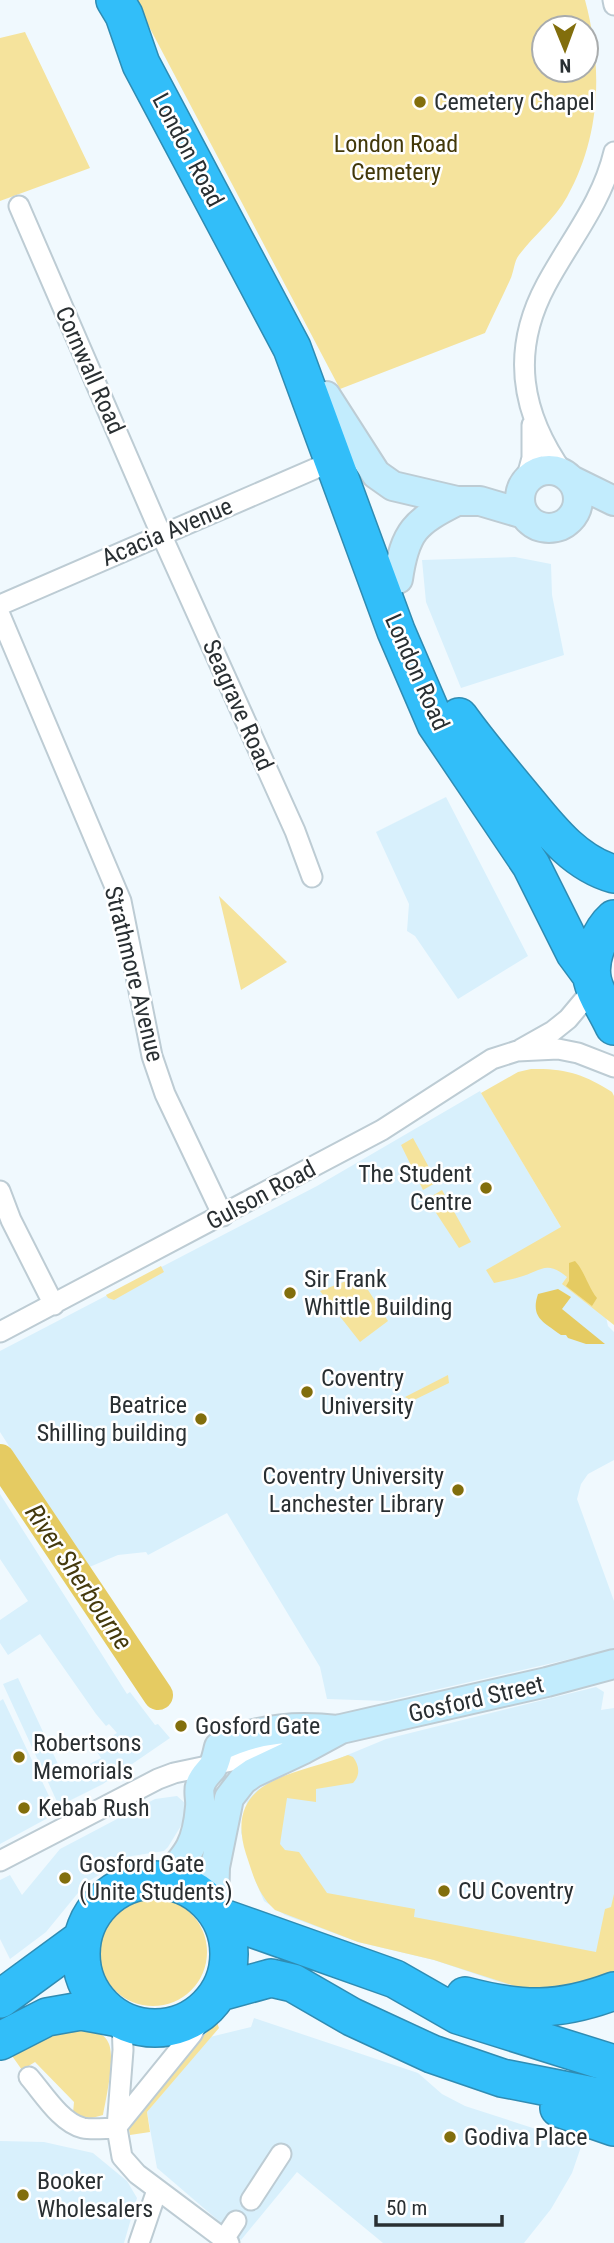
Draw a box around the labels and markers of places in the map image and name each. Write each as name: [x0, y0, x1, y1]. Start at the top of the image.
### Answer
place label: Cemetery Chapel: [434, 88, 595, 116]
marker: Cemetery Chapel: [412, 94, 428, 110]
place label: The Student Centre: [358, 1160, 472, 1216]
marker: The Student Centre: [478, 1180, 494, 1196]
place label: Sir Frank Whittle Building: [304, 1265, 452, 1321]
marker: Sir Frank Whittle Building: [282, 1285, 298, 1301]
place label: Coventry University: [321, 1364, 414, 1420]
marker: Coventry University: [299, 1384, 315, 1400]
place label: Beatrice Shilling building: [37, 1391, 187, 1447]
marker: Beatrice Shilling building: [193, 1411, 209, 1427]
place label: Coventry University Lanchester Library: [263, 1462, 444, 1518]
marker: Coventry University Lanchester Library: [450, 1482, 466, 1498]
place label: Gosford Gate: [195, 1712, 320, 1740]
marker: Gosford Gate: [173, 1718, 189, 1734]
place label: Robertsons Memorials: [33, 1729, 141, 1785]
marker: Robertsons Memorials: [11, 1749, 27, 1765]
place label: Kebab Rush: [38, 1794, 150, 1822]
marker: Kebab Rush: [16, 1800, 32, 1816]
place label: Gosford Gate (Unite Students): [79, 1850, 233, 1906]
marker: Gosford Gate (Unite Students): [57, 1870, 73, 1886]
place label: CU Coventry: [458, 1877, 574, 1905]
marker: CU Coventry: [436, 1883, 452, 1899]
place label: Godiva Place: [464, 2123, 587, 2151]
marker: Godiva Place: [442, 2129, 458, 2145]
place label: Booker Wholesalers: [37, 2167, 153, 2223]
marker: Booker Wholesalers: [15, 2187, 31, 2203]

